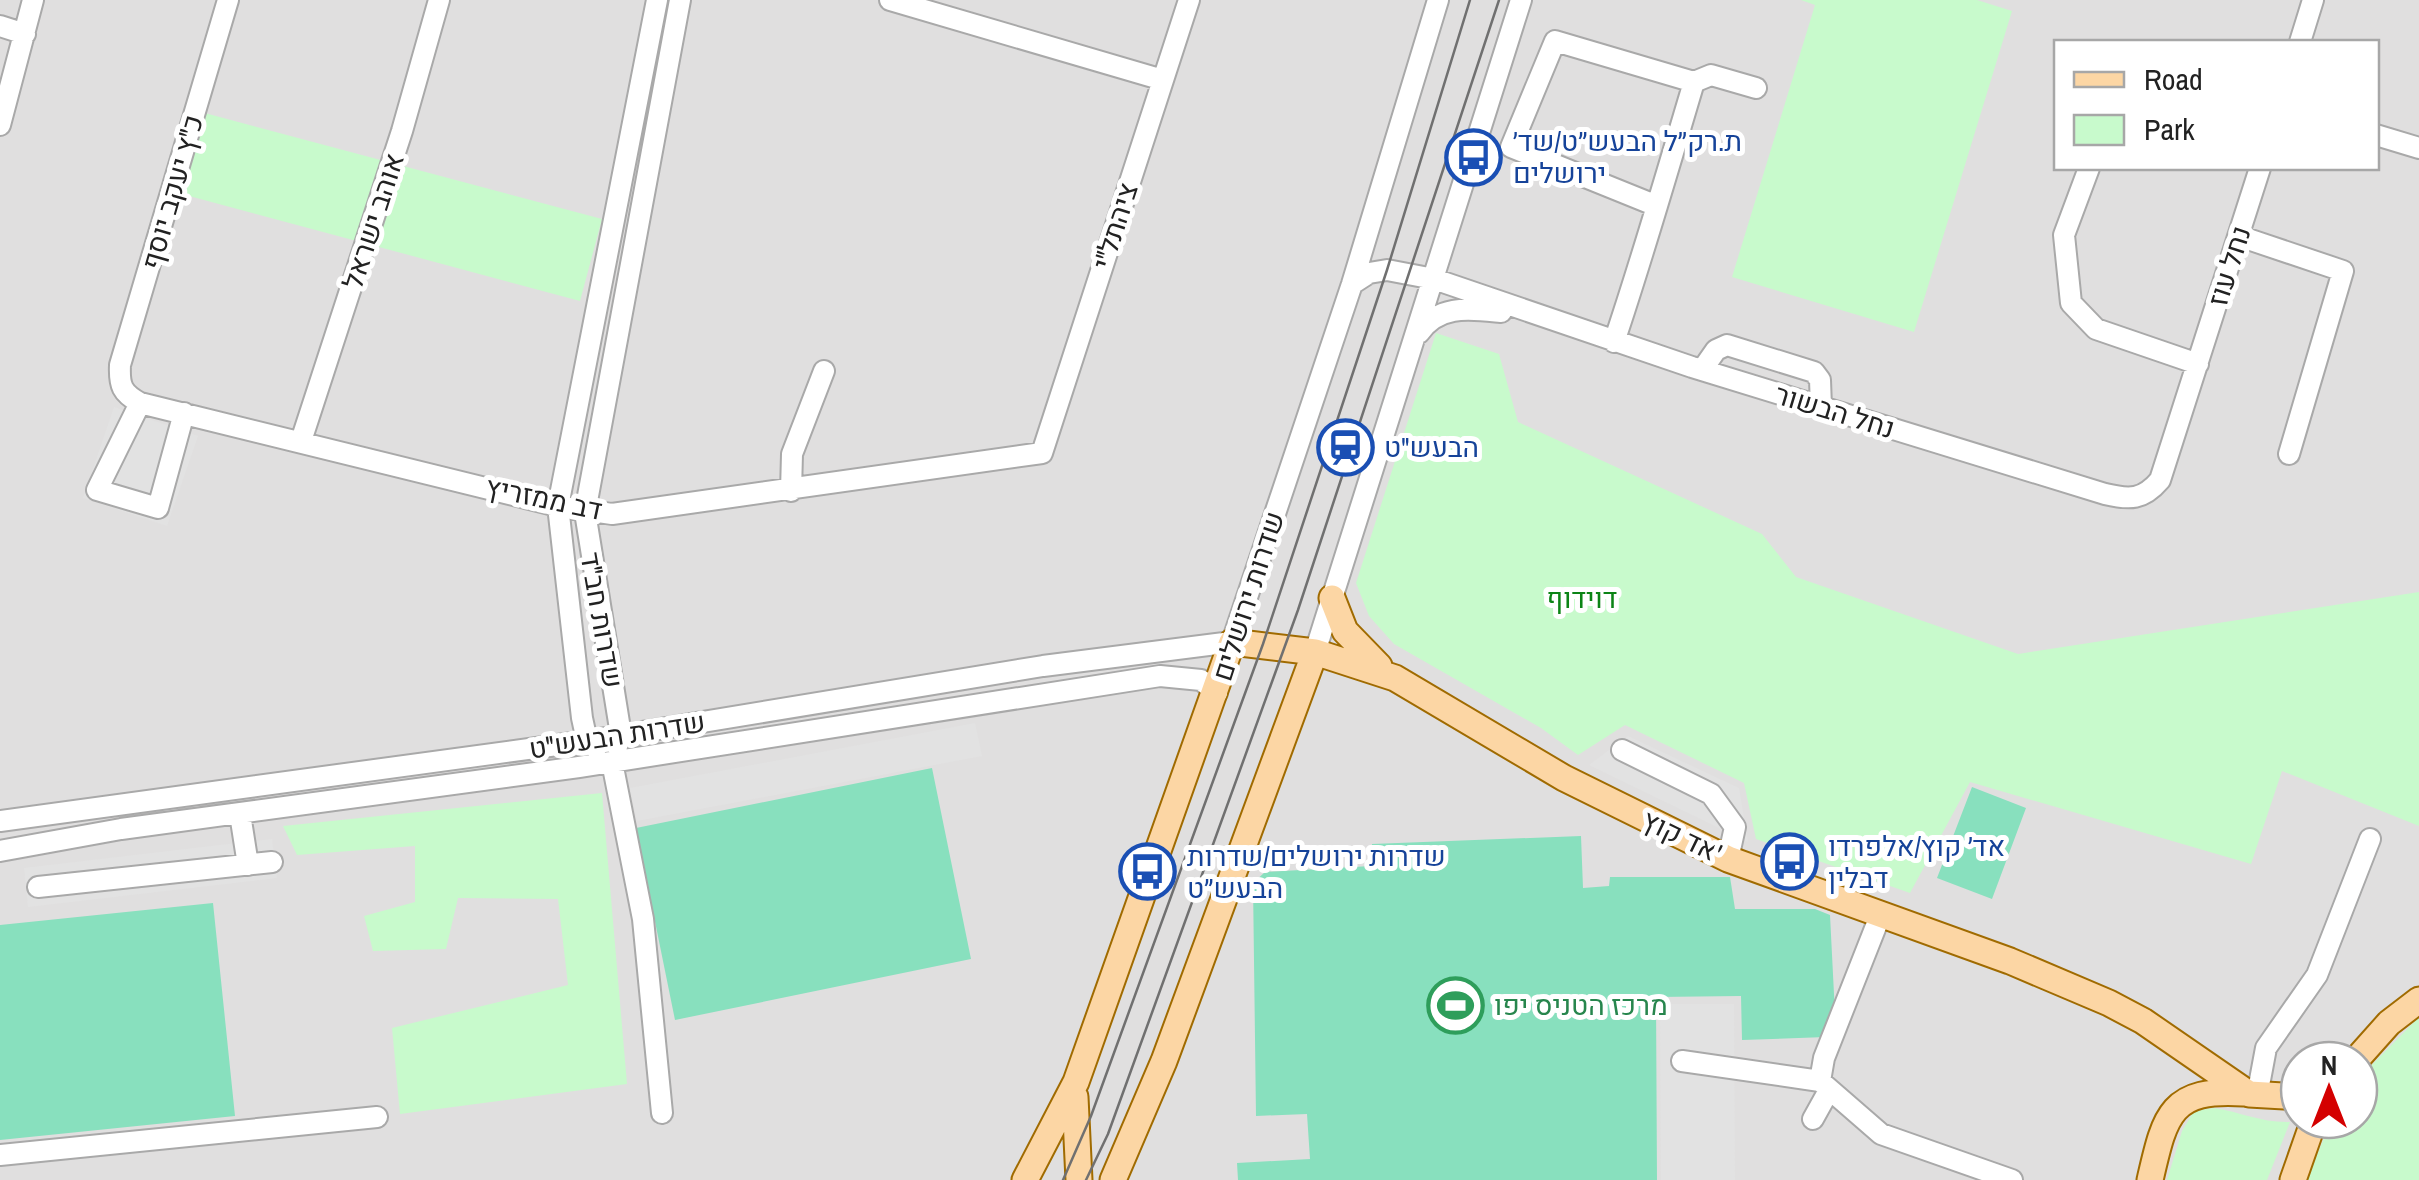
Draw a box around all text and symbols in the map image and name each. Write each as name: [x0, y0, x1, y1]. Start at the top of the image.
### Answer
legend: [2054, 40, 2379, 170]
text: Road: [2144, 59, 2203, 99]
text: Park: [2144, 109, 2195, 149]
street label: כ"ץ יעקב יוסף: [132, 110, 212, 274]
place label: ת.רק״ל הבעש״ט/שד׳ ירושלים: [1513, 122, 1742, 192]
bus stop icon: ת.רק״ל הבעש״ט/שד׳ ירושלים: [1444, 127, 1504, 187]
street label: אוהב ישראל: [333, 148, 413, 294]
street label: ציהתל"י: [1083, 178, 1147, 274]
street label: נחל עוז: [2198, 221, 2260, 311]
street label: נחל הבשור: [1770, 375, 1900, 447]
station icon: הבעש"ט: [1315, 417, 1375, 477]
place label: הבעש"ט: [1384, 428, 1479, 466]
street label: דב ממזריץ: [482, 467, 606, 529]
street label: שדרות ירושלים: [1203, 506, 1293, 686]
street label: שדרות חב"ד: [571, 549, 633, 691]
park label: דוידוף: [1547, 579, 1617, 617]
street label: שדרות הבעש"ט: [526, 702, 708, 768]
street label: אד קוץ': [1636, 801, 1728, 871]
place label: אד׳ קוץ/אלפרדו דבלין: [1828, 827, 2005, 897]
bus stop icon: אד׳ קוץ/אלפרדו דבלין: [1759, 832, 1819, 892]
place label: שדרות ירושלים/שדרות הבעש״ט: [1187, 837, 1446, 907]
bus stop icon: שדרות ירושלים/שדרות הבעש״ט: [1118, 842, 1178, 902]
sports icon: מרכז הטניס יפו: [1425, 975, 1485, 1035]
place label: מרכז הטניס יפו: [1494, 986, 1668, 1024]
north arrow: [2279, 1040, 2379, 1140]
text: N: [2321, 1046, 2337, 1084]

